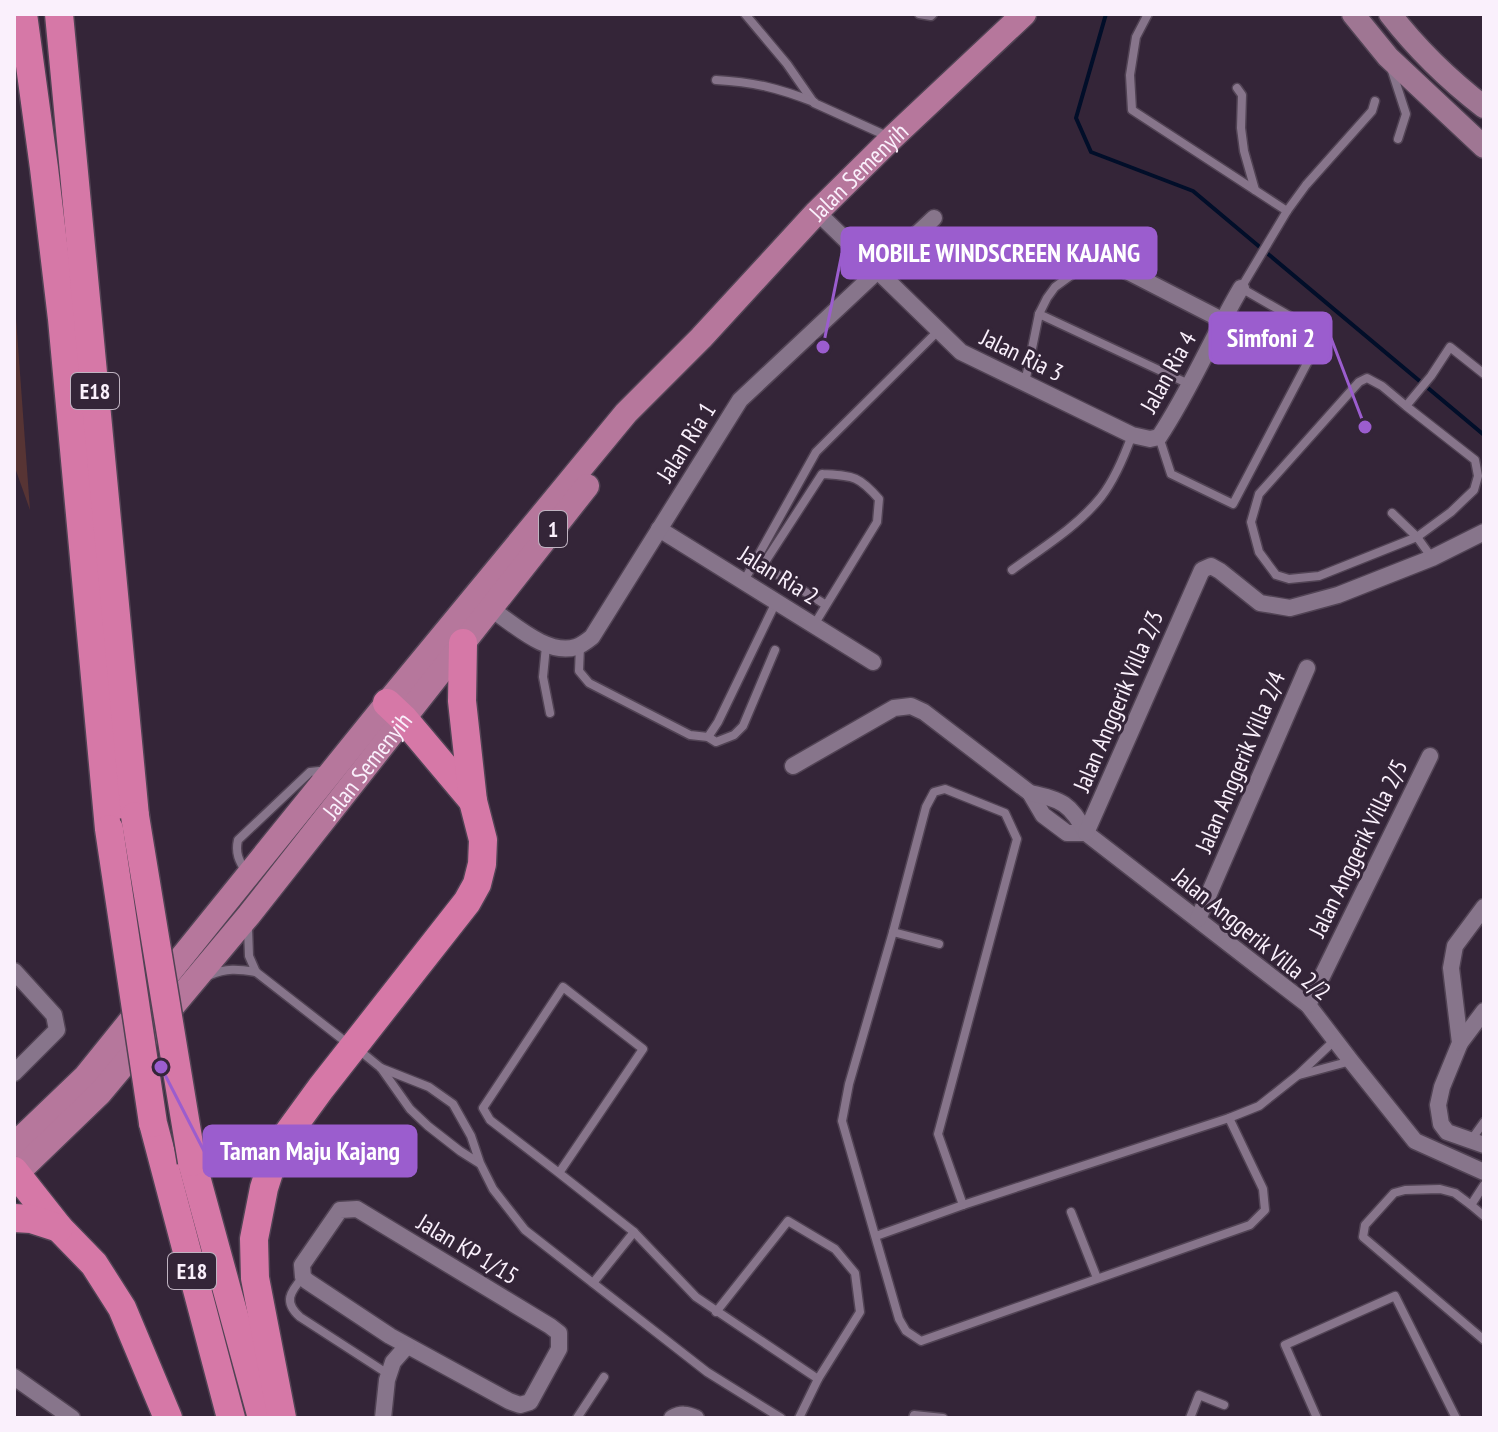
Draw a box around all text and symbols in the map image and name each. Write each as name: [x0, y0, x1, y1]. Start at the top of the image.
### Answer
street label: Jalan Semenyih: [801, 116, 914, 228]
callout: MOBILE WINDSCREEN KAJANG: [842, 228, 1156, 278]
text: MOBILE WINDSCREEN KAJANG: [858, 236, 1140, 269]
callout: Simfoni 2: [1210, 313, 1331, 363]
street label: Jalan Ria 3: [975, 321, 1069, 388]
text: Simfoni 2: [1227, 321, 1315, 354]
street label: Jalan Ria 4: [1133, 326, 1203, 419]
road number: E18: [71, 373, 119, 409]
street label: Jalan Ria 1: [649, 396, 723, 489]
road number: 1: [539, 511, 567, 547]
street label: Jalan Ria 2: [732, 538, 825, 612]
street label: Jalan Anggerik Villa 2/3: [1065, 606, 1170, 797]
street label: Jalan Anggerik Villa 2/4: [1187, 666, 1292, 858]
street label: Jalan Semenyih: [315, 706, 418, 826]
street label: Jalan Anggerik Villa 2/5: [1301, 754, 1414, 943]
street label: Jalan Anggerik Villa 2/2: [1166, 860, 1337, 1007]
callout: Taman Maju Kajang: [204, 1126, 416, 1176]
text: Taman Maju Kajang: [220, 1134, 400, 1167]
street label: Jalan KP 1/15: [411, 1206, 524, 1291]
road number: E18: [168, 1253, 216, 1289]

